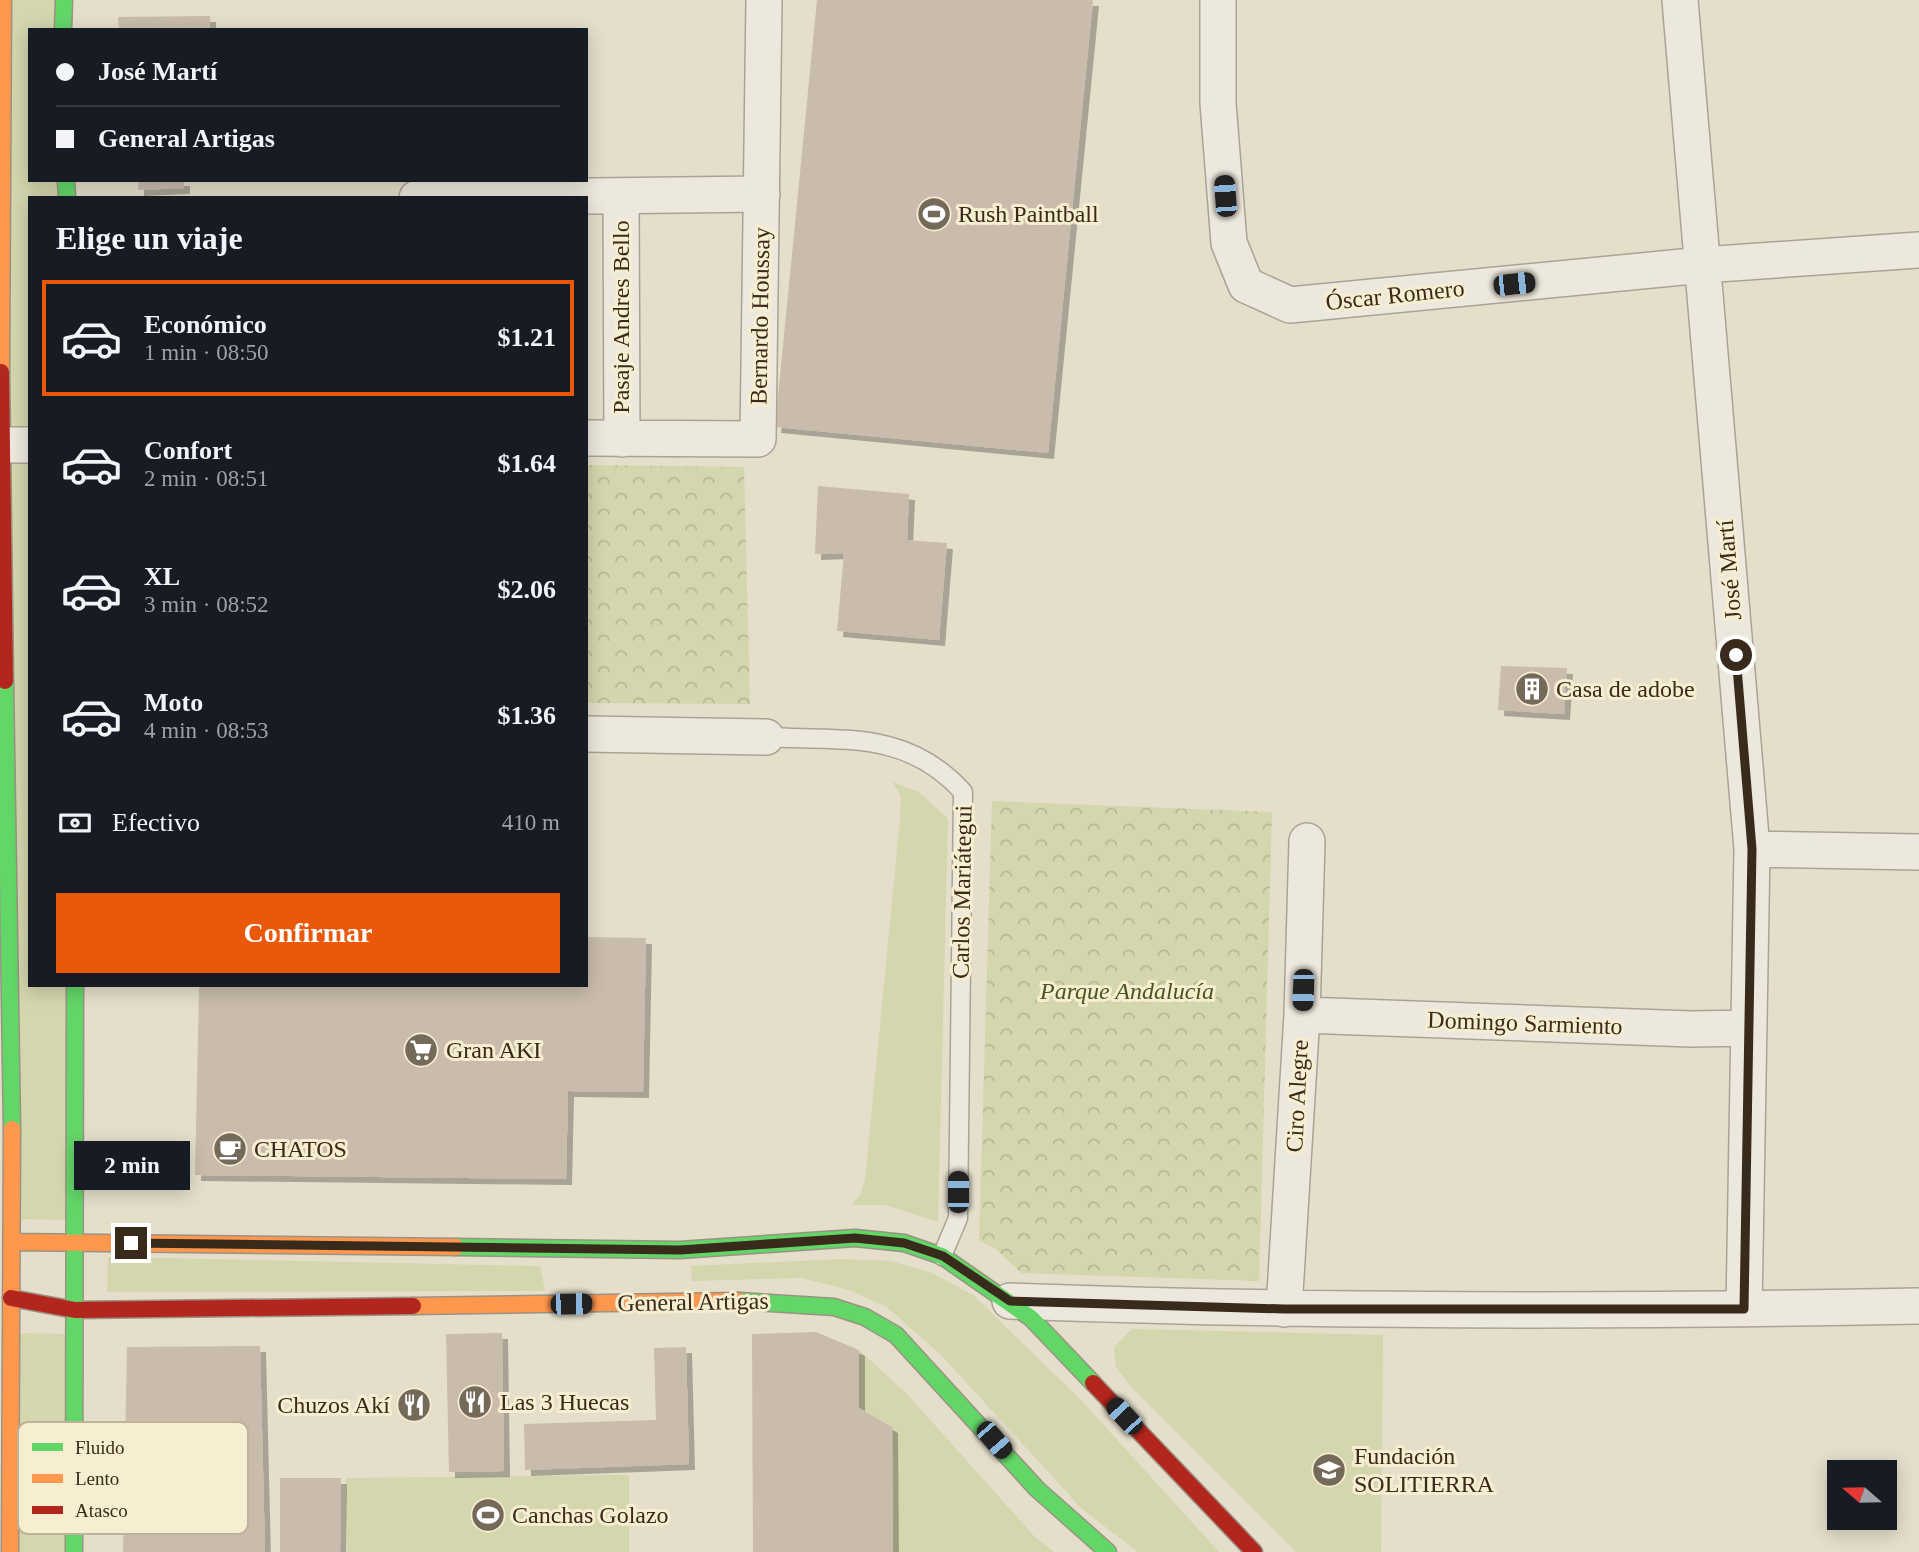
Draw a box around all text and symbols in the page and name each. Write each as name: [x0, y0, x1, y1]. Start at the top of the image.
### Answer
text: José Martí: [98, 57, 217, 86]
text: General Artigas: [98, 124, 275, 153]
car: [1214, 174, 1237, 218]
sports icon: Rush Paintball: [915, 195, 953, 233]
place label: Rush Paintball: [958, 201, 1099, 227]
text: Elige un viaje: [56, 220, 243, 256]
street label: Pasaje Andres Bello: [608, 220, 634, 414]
street label: Bernardo Houssay: [745, 227, 775, 405]
car: [1493, 271, 1536, 297]
street label: Óscar Romero: [1324, 275, 1466, 315]
icon: car: [60, 307, 123, 370]
text: Económico: [144, 310, 267, 339]
text: $1.21: [498, 323, 556, 352]
text: 1 min · 08:50: [144, 340, 269, 365]
icon: car: [60, 433, 123, 496]
text: Confort: [144, 436, 232, 465]
text: $1.64: [498, 449, 556, 478]
text: 2 min · 08:51: [144, 466, 269, 491]
street label: José Martí: [1712, 518, 1746, 621]
icon: car: [60, 559, 123, 622]
text: XL: [144, 562, 180, 591]
text: $2.06: [498, 575, 556, 604]
text: 3 min · 08:52: [144, 592, 269, 617]
route start: [1720, 639, 1752, 671]
building icon: Casa de adobe: [1513, 670, 1551, 708]
place label: Casa de adobe: [1556, 676, 1695, 702]
icon: car: [60, 685, 123, 748]
text: Moto: [144, 688, 203, 717]
text: $1.36: [498, 701, 556, 730]
text: 4 min · 08:53: [144, 718, 269, 743]
icon: cash: [56, 804, 94, 842]
street label: Carlos Mariátegui: [947, 804, 977, 979]
text: Efectivo: [112, 808, 200, 837]
text: 410 m: [502, 810, 560, 835]
button: Confirmar: [56, 893, 560, 973]
car: [1292, 969, 1315, 1011]
park label: Parque Andalucía: [1039, 978, 1214, 1004]
street label: Domingo Sarmiento: [1427, 1007, 1623, 1039]
supermarket icon: Gran AKI: [402, 1031, 440, 1069]
place label: Gran AKI: [446, 1037, 541, 1063]
street label: Ciro Alegre: [1281, 1039, 1313, 1153]
cafe icon: CHATOS: [211, 1130, 249, 1168]
place label: CHATOS: [254, 1136, 347, 1162]
callout: 2 min: [73, 1142, 189, 1190]
text: 2 min: [104, 1153, 160, 1178]
car: [948, 1171, 969, 1213]
route end: [115, 1227, 147, 1259]
street label: General Artigas: [617, 1288, 769, 1316]
car: [550, 1293, 593, 1315]
restaurant icon: Las 3 Huecas: [456, 1383, 494, 1421]
restaurant icon: Chuzos Akí: [395, 1386, 433, 1424]
place label: Las 3 Huecas: [500, 1389, 629, 1415]
place label: Chuzos Akí: [277, 1392, 390, 1418]
car: [1102, 1393, 1147, 1439]
car: [973, 1417, 1016, 1463]
legend: [18, 1422, 248, 1534]
text: Fluido: [75, 1437, 125, 1458]
place label: Fundación SOLITIERRA: [1354, 1443, 1495, 1497]
school or university icon: Fundación SOLITIERRA: [1310, 1451, 1348, 1489]
north arrow: [1827, 1460, 1897, 1530]
map controls: [1827, 1460, 1897, 1530]
text: Lento: [75, 1468, 119, 1489]
sports icon: Canchas Golazo: [469, 1496, 507, 1534]
text: Atasco: [75, 1500, 128, 1521]
place label: Canchas Golazo: [512, 1502, 669, 1528]

